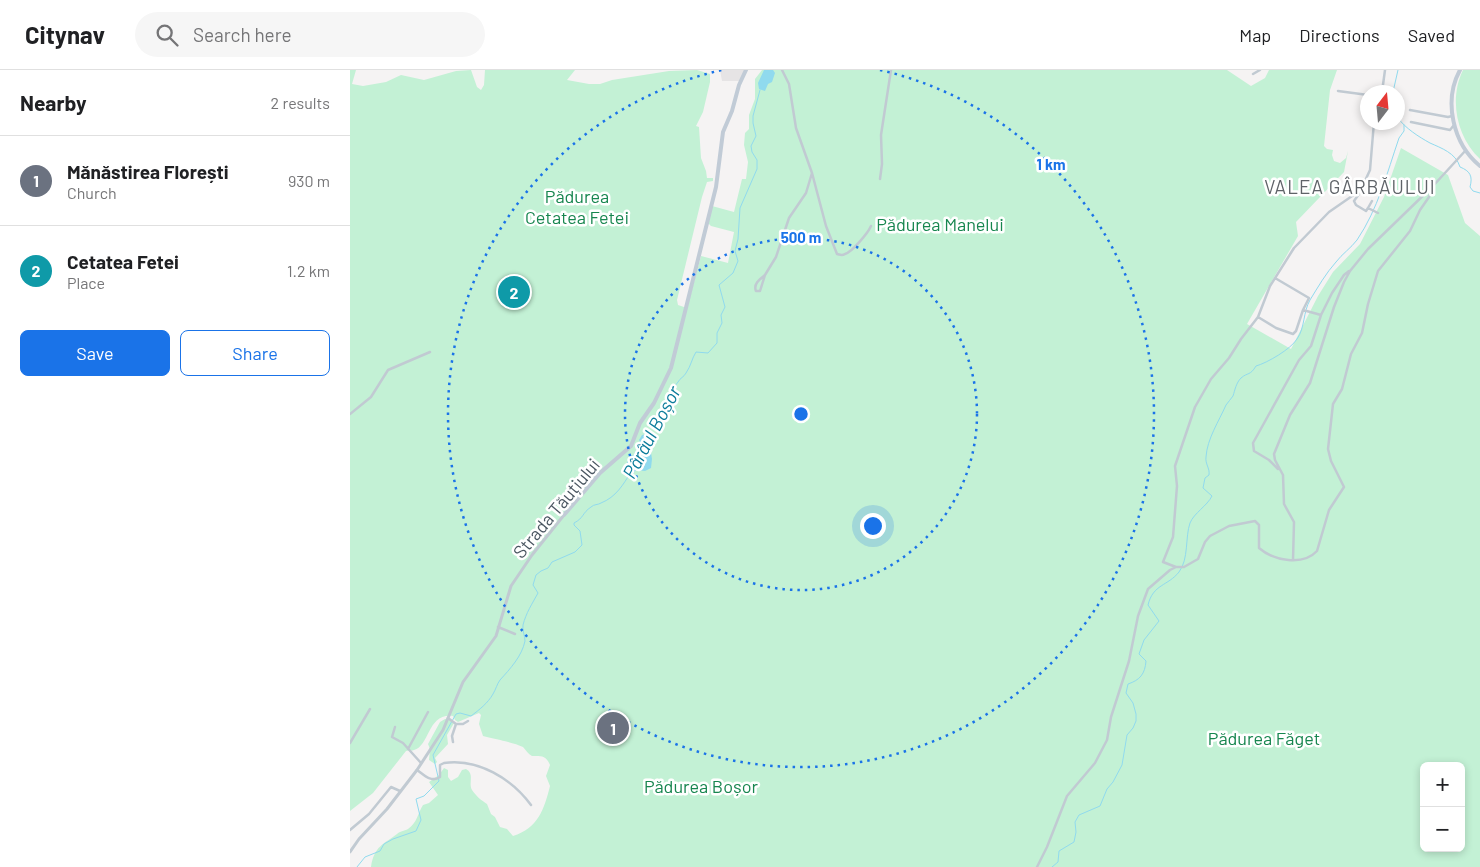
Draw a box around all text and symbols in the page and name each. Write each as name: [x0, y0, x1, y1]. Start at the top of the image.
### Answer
search box: [135, 12, 485, 57]
text: Citynav: [25, 20, 105, 49]
icon: search: [153, 21, 181, 49]
text: Search here: [193, 23, 292, 46]
text: Map: [1239, 24, 1271, 46]
text: Directions: [1299, 24, 1380, 46]
text: Saved: [1408, 24, 1455, 46]
north arrow: [1360, 85, 1405, 130]
text: Nearby: [20, 90, 86, 115]
text: 2 results: [271, 93, 330, 112]
text: 1 km: [1037, 155, 1065, 173]
text: Mănăstirea Florești: [67, 160, 229, 183]
text: 1: [33, 171, 39, 190]
text: 930 m: [288, 171, 330, 190]
district label: VALEA GÂRBĂULUI: [1264, 175, 1436, 198]
text: Church: [67, 183, 117, 202]
park label: Pădurea Cetatea Fetei: [525, 185, 629, 228]
park label: Pădurea Manelui: [876, 213, 1004, 235]
text: 500 m: [781, 228, 821, 246]
text: Cetatea Fetei: [67, 250, 179, 273]
text: 2: [32, 261, 40, 280]
text: 1.2 km: [287, 261, 330, 280]
text: Place: [67, 273, 105, 292]
pin: 2: [498, 273, 530, 311]
button: Save: [20, 330, 170, 376]
button: Share: [180, 330, 330, 376]
water label: Pârâul Boșor: [617, 381, 686, 482]
centre of rings: [792, 405, 810, 423]
street label: Strada Tăuțiului: [508, 454, 604, 562]
your location: [860, 513, 886, 539]
pin: 1: [597, 709, 629, 747]
park label: Pădurea Făget: [1208, 727, 1320, 749]
map controls: [1420, 762, 1465, 852]
button: +: [1420, 762, 1465, 807]
park label: Pădurea Boșor: [644, 775, 758, 797]
button: −: [1420, 807, 1465, 852]

